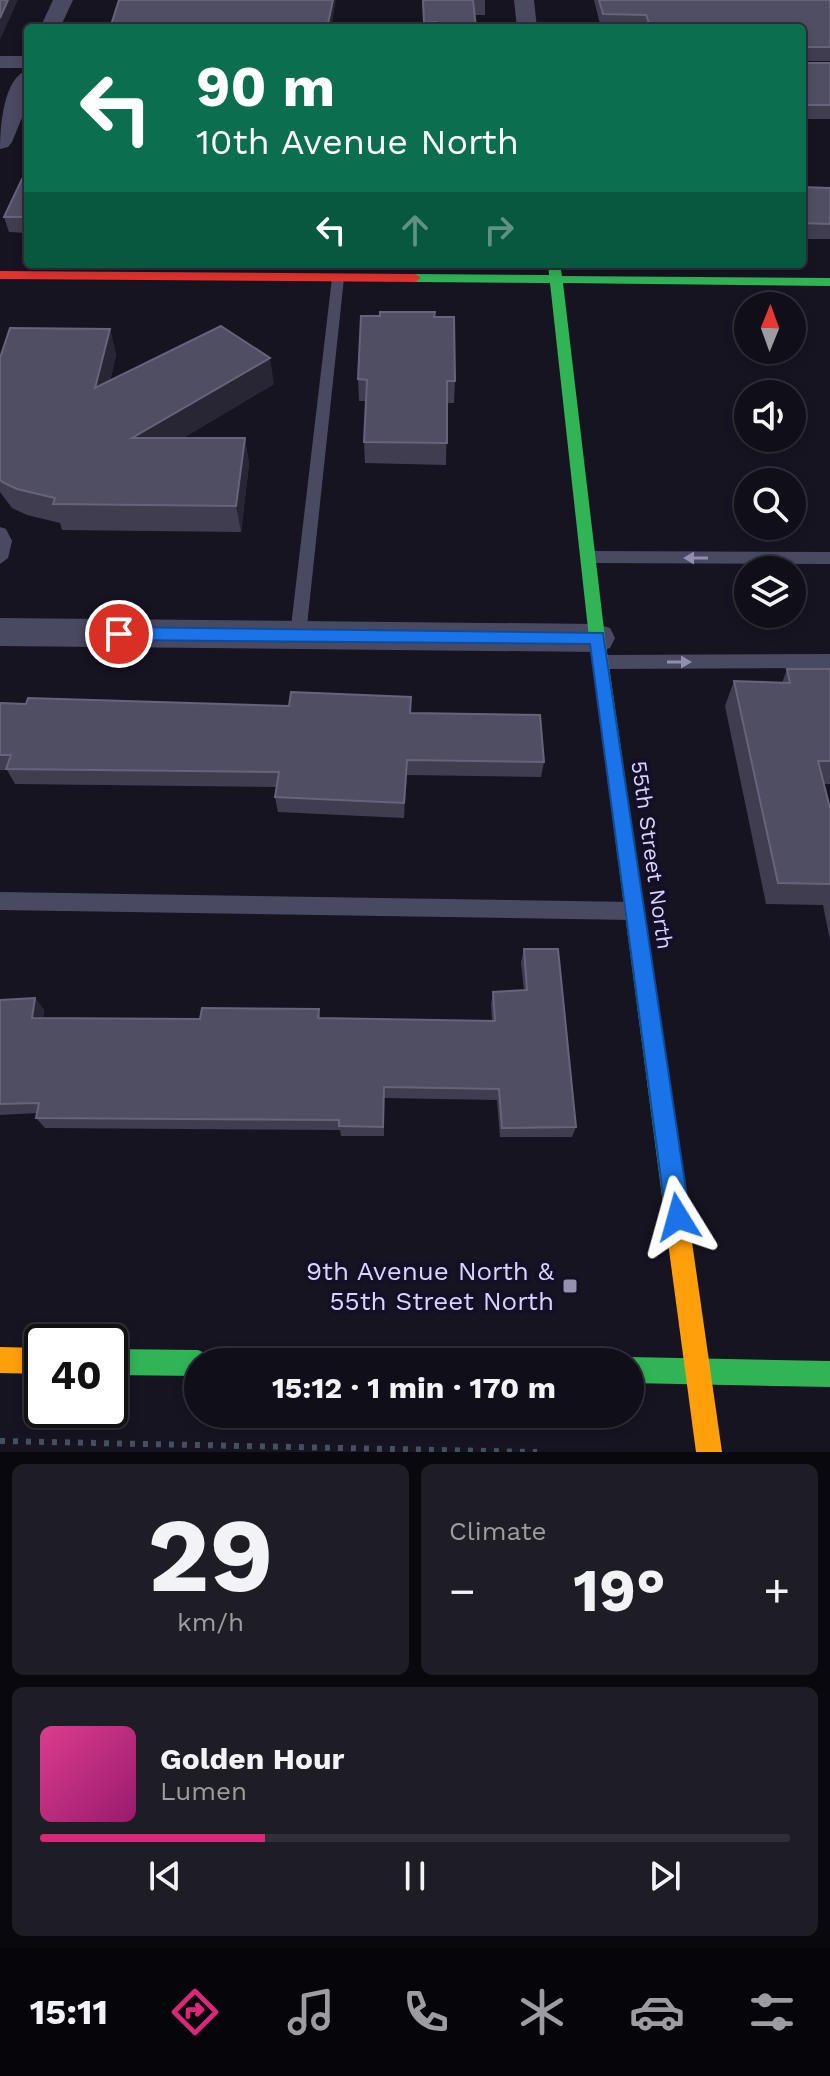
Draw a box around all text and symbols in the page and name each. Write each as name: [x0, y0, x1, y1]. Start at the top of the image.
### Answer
text: 90 m: [196, 54, 335, 120]
icon: left: [64, 56, 168, 160]
text: 10th Avenue North: [196, 121, 519, 163]
icon: left: [309, 208, 353, 252]
icon: ahead: [393, 208, 437, 252]
icon: right: [477, 208, 521, 252]
north arrow: [734, 292, 806, 364]
map controls: [734, 292, 806, 628]
button: sound: [734, 380, 806, 452]
button: search: [734, 468, 806, 540]
one-way arrow: [683, 552, 708, 564]
button: layers: [734, 556, 806, 628]
pin: [85, 600, 153, 668]
icon: arrive: [97, 612, 141, 656]
one-way arrow: [667, 656, 692, 668]
street label: 55th Street North: [626, 759, 678, 951]
position arrow: [636, 1175, 720, 1259]
place label: 9th Avenue North & 55th Street North: [306, 1256, 555, 1316]
marker: 9th Avenue North & 55th Street North: [561, 1277, 579, 1295]
speed limit sign: 40: [24, 1324, 128, 1428]
text: 15:12 · 1 min · 170 m: [272, 1370, 556, 1405]
text: 29: [147, 1494, 274, 1616]
text: Climate: [449, 1516, 547, 1546]
text: 19°: [573, 1555, 666, 1626]
text: −: [449, 1565, 476, 1617]
text: +: [763, 1565, 790, 1617]
text: km/h: [177, 1607, 244, 1637]
text: Golden Hour: [160, 1741, 344, 1776]
text: Lumen: [160, 1776, 247, 1806]
icon: previous: [143, 1854, 187, 1898]
icon: pause: [393, 1854, 437, 1898]
icon: next: [643, 1854, 687, 1898]
icon: directions: [167, 1984, 223, 2040]
icon: music: [283, 1984, 339, 2040]
icon: phone: [398, 1984, 454, 2040]
icon: climate: [514, 1984, 570, 2040]
icon: car: [629, 1984, 685, 2040]
icon: filters: [744, 1984, 800, 2040]
text: 15:11: [30, 1991, 108, 2033]

